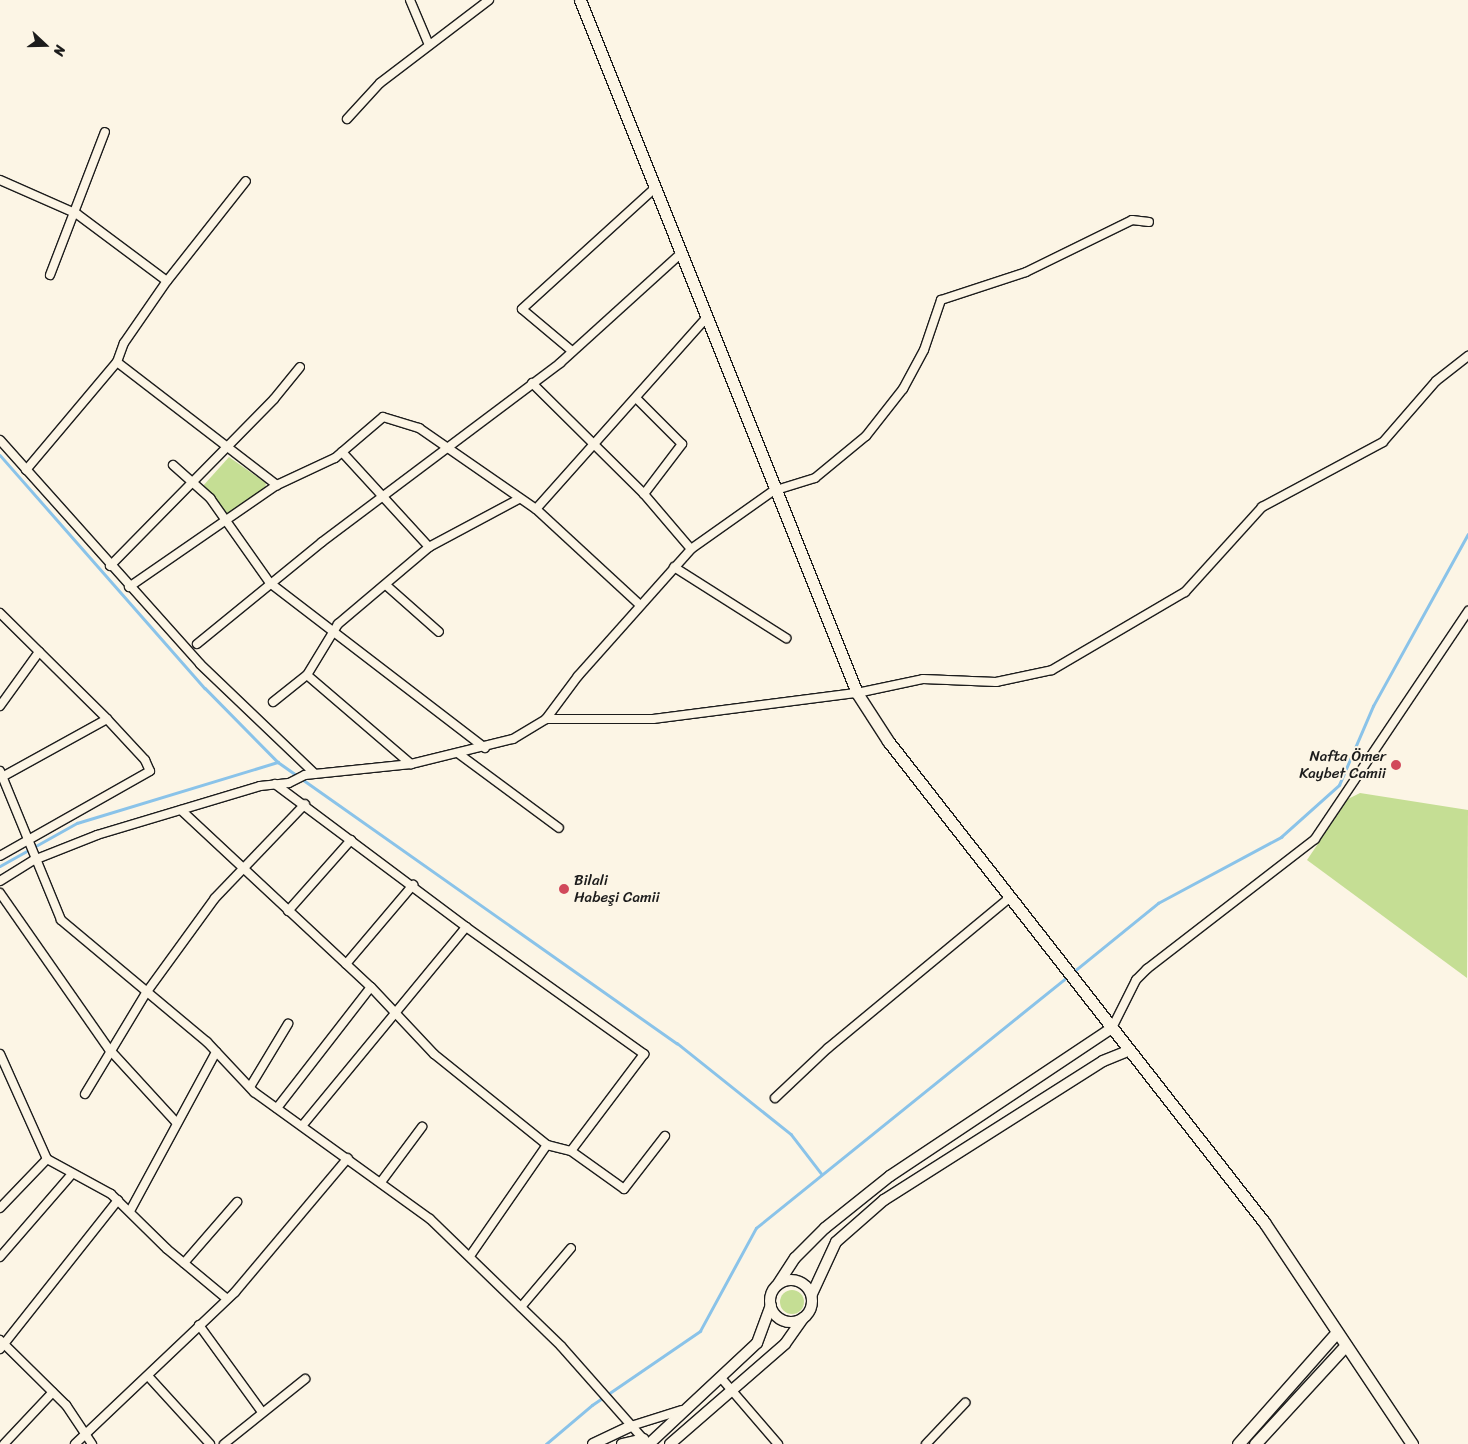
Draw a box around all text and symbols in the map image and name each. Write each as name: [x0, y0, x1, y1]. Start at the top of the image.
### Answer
north arrow: [20, 20, 70, 70]
text: N: [46, 42, 73, 60]
place label: Nafta Ömer Kaybet Camii: [1299, 747, 1386, 782]
marker: Nafta Ömer Kaybet Camii: [1390, 759, 1402, 771]
place label: Bilali Habeşi Camii: [574, 871, 660, 906]
marker: Bilali Habeşi Camii: [558, 883, 570, 895]

